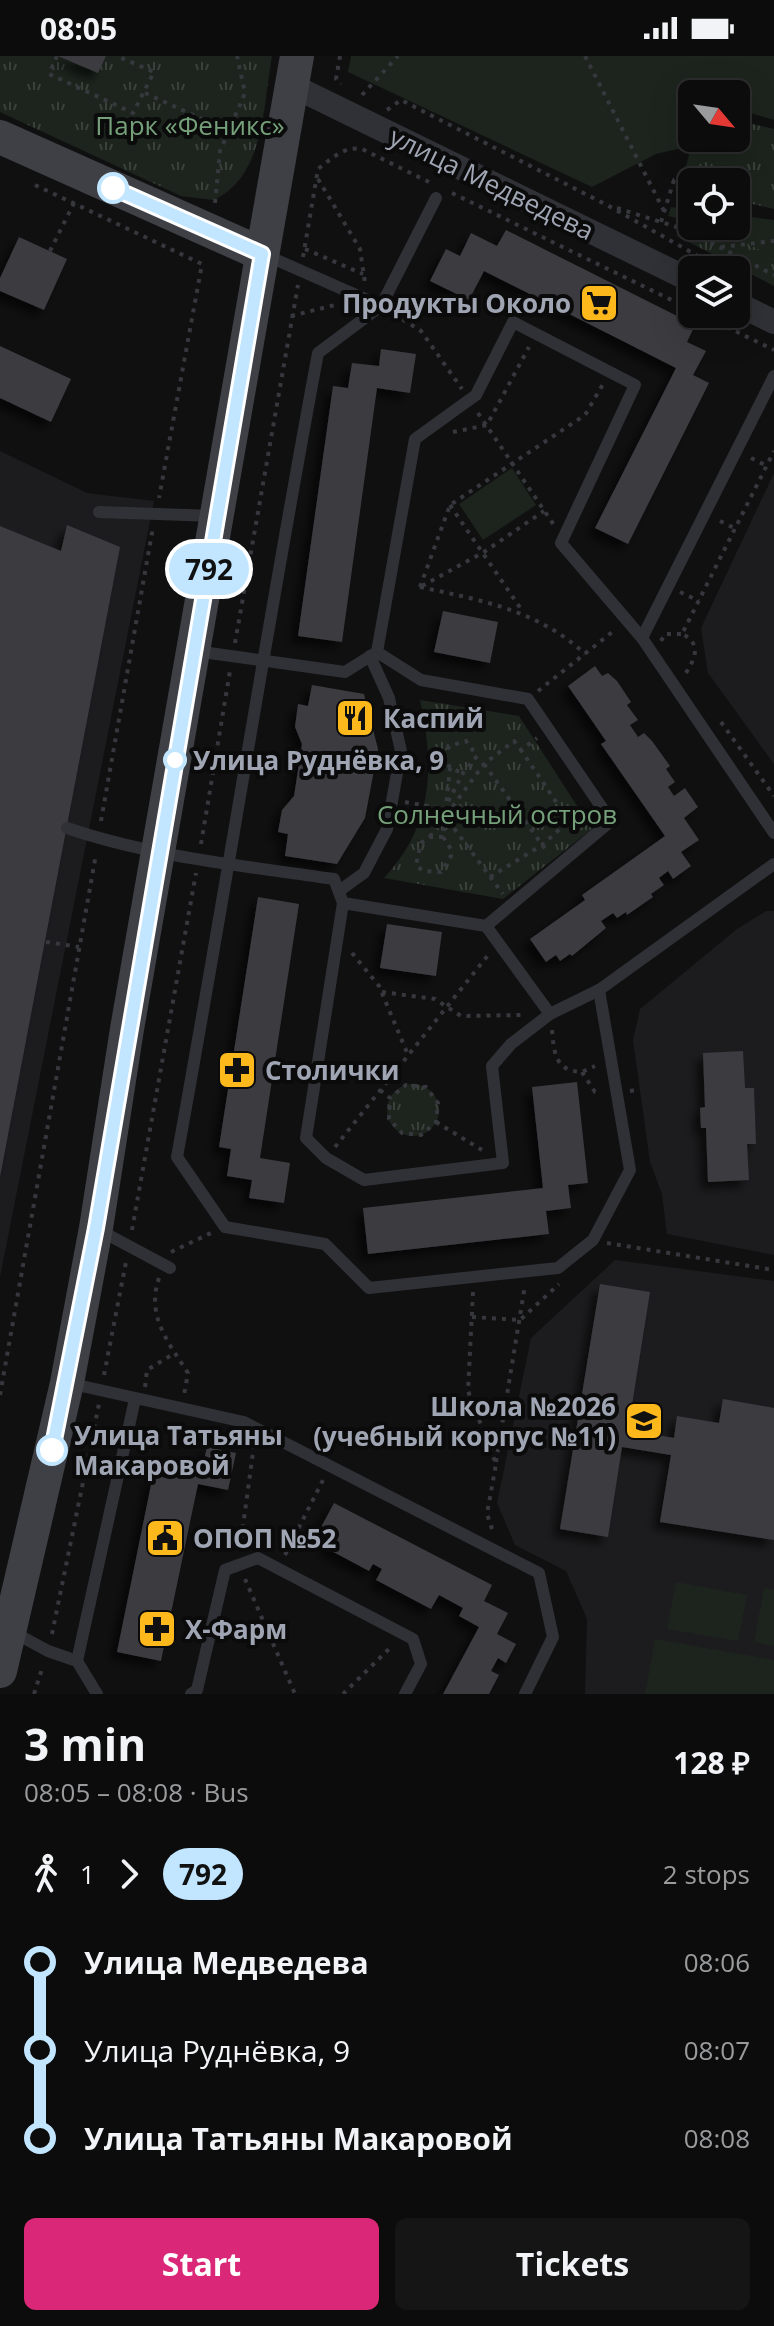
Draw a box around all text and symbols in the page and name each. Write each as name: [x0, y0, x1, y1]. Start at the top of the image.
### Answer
text: 08:05: [40, 8, 117, 49]
north arrow: [678, 80, 750, 152]
map controls: [678, 80, 750, 328]
park label: Парк «Феникс»: [95, 107, 285, 143]
street label: улица Медведева: [384, 118, 600, 248]
button: locate: [678, 168, 750, 240]
unlabelled marker: [98, 173, 128, 203]
button: layers: [678, 256, 750, 328]
supermarket icon: Продукты Около: [578, 282, 620, 324]
place label: Продукты Около: [342, 285, 571, 321]
line badge: 792: [163, 543, 255, 595]
text: 792: [185, 550, 233, 588]
restaurant icon: Каспий: [334, 697, 376, 739]
place label: Каспий: [383, 700, 484, 736]
place label: Улица Руднёвка, 9: [193, 742, 444, 778]
marker: Улица Руднёвка, 9: [164, 749, 186, 771]
park label: Солнечный остров: [377, 796, 617, 832]
pharmacy icon: Столички: [216, 1049, 258, 1091]
place label: Столички: [265, 1052, 399, 1088]
place label: Школа №2026 (учебный корпус №11): [313, 1388, 616, 1454]
school or university icon: Школа №2026 (учебный корпус №11): [623, 1400, 665, 1442]
place label: Улица Татьяны Макаровой: [74, 1417, 283, 1483]
marker: Улица Татьяны Макаровой: [37, 1435, 67, 1465]
public building icon: ОПОП №52: [144, 1517, 186, 1559]
place label: ОПОП №52: [193, 1520, 336, 1556]
pharmacy icon: X-Фарм: [136, 1608, 178, 1650]
place label: X-Фарм: [185, 1611, 287, 1647]
text: 3 min: [24, 1714, 146, 1774]
text: 128 ₽: [673, 1742, 750, 1783]
text: 08:05 – 08:08 · Bus: [24, 1774, 249, 1810]
icon: walk: [24, 1852, 68, 1896]
icon: forward: [107, 1852, 151, 1896]
text: 792: [179, 1855, 227, 1893]
text: 1: [80, 1856, 95, 1892]
text: 2 stops: [663, 1856, 750, 1892]
text: Улица Медведева: [84, 1942, 369, 1983]
text: 08:06: [684, 1944, 750, 1980]
text: Улица Руднёвка, 9: [84, 2030, 350, 2071]
text: 08:07: [684, 2032, 750, 2068]
text: Улица Татьяны Макаровой: [84, 2118, 513, 2159]
text: 08:08: [684, 2120, 750, 2156]
button: Start: [24, 2218, 379, 2310]
button: Tickets: [395, 2218, 750, 2310]

